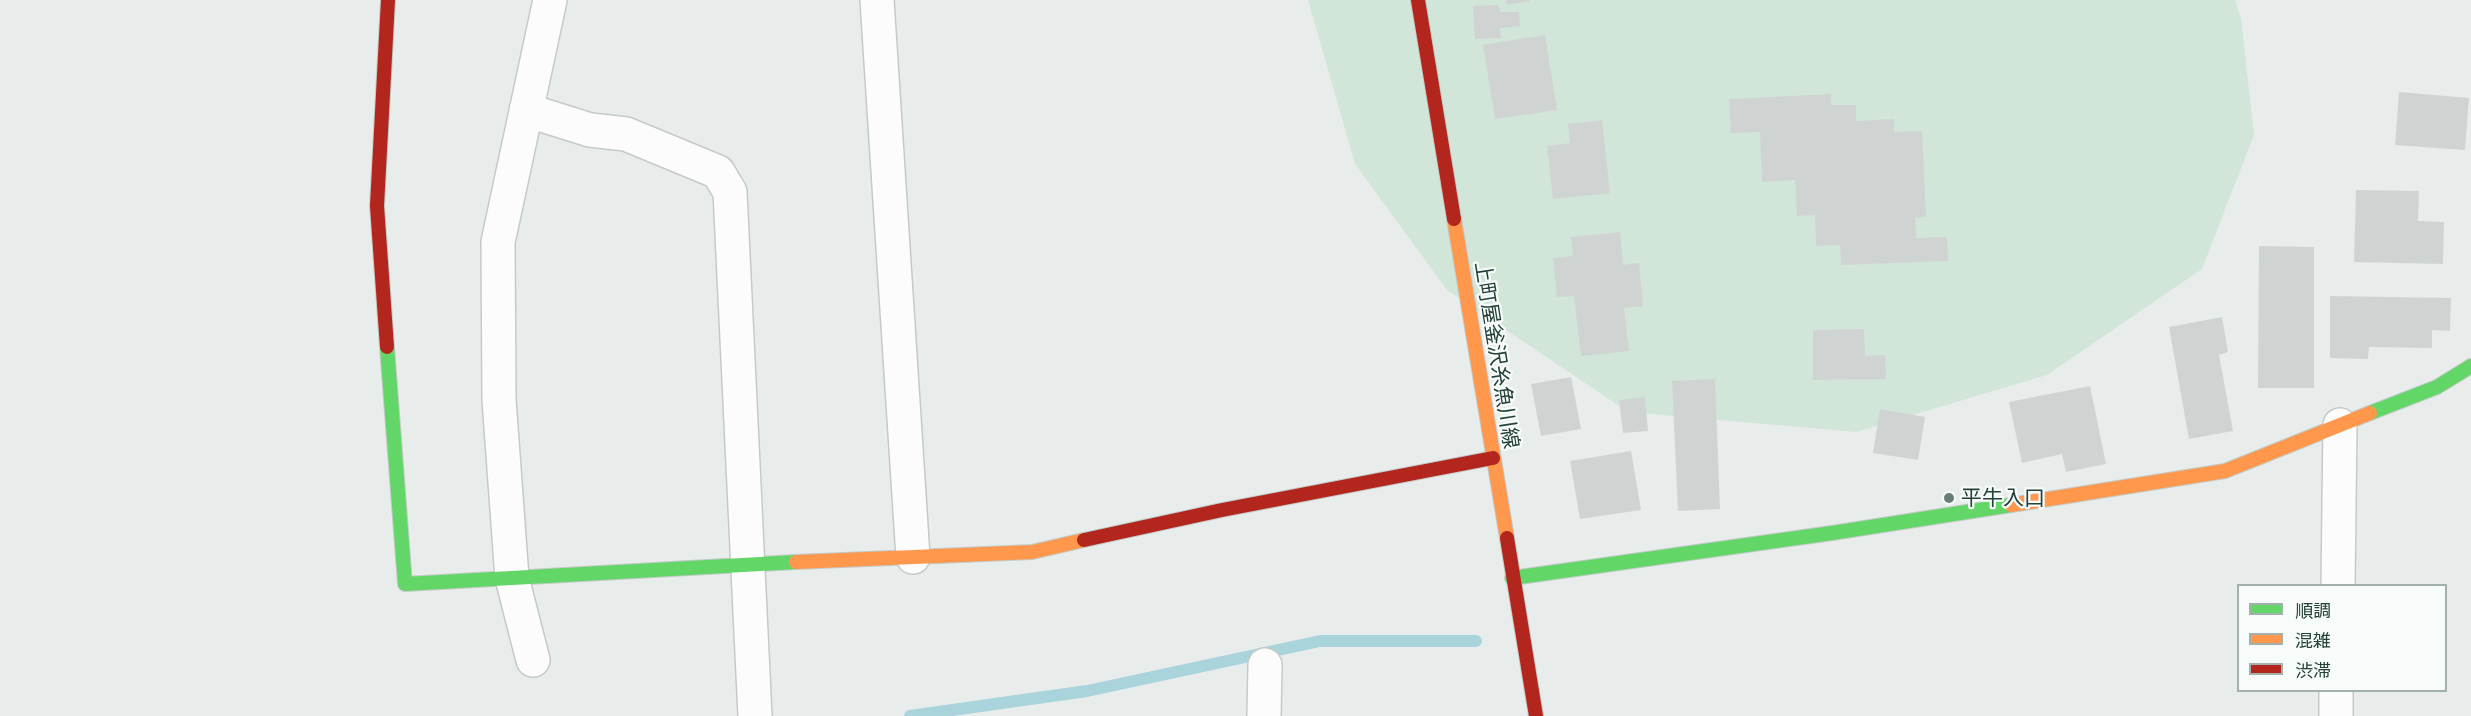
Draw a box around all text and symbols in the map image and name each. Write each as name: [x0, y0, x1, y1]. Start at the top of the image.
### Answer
street label: 上町屋釜沢糸魚川線: [1470, 260, 1524, 450]
place label: 平牛入口: [1961, 485, 2045, 511]
marker: 平牛入口: [1942, 491, 1956, 505]
legend: [2237, 584, 2447, 692]
text: 順調: [2295, 599, 2331, 621]
text: 混雑: [2295, 629, 2331, 651]
text: 渋滞: [2295, 659, 2331, 681]

